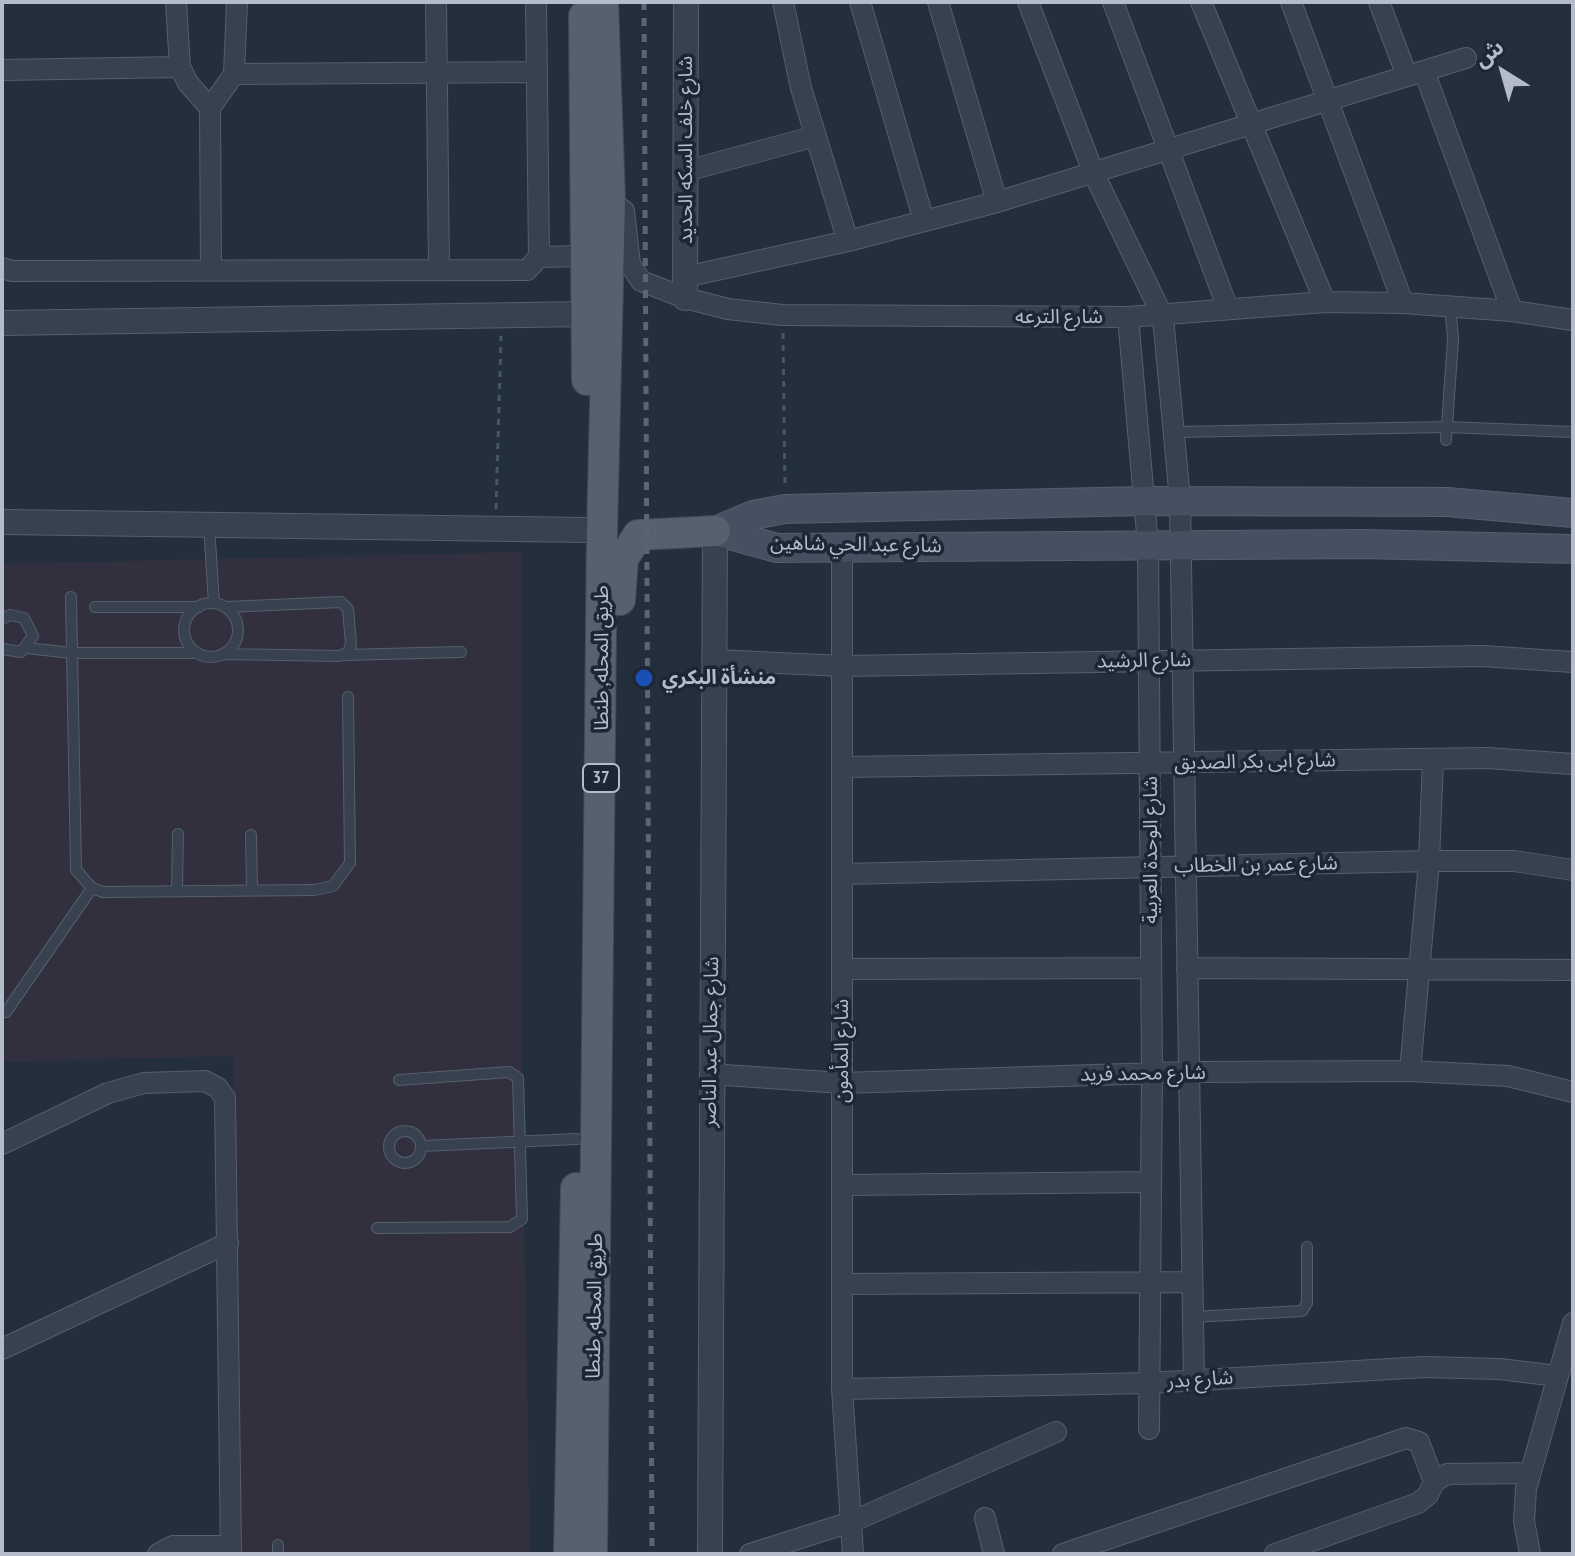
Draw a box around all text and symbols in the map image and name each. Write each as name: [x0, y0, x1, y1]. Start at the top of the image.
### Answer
north arrow: [1463, 32, 1543, 112]
text: ش: [1468, 33, 1509, 73]
street label: شارع خلف السكه الحديد: [674, 56, 698, 244]
street label: شارع الترعه: [1015, 305, 1103, 329]
street label: شارع عبد الحي شاهين: [770, 532, 942, 558]
street label: طريق المحله, طنطا: [590, 585, 614, 731]
street label: شارع الرشيد: [1097, 648, 1191, 674]
place label: منشأة البكري: [662, 666, 776, 690]
marker: منشأة البكري: [633, 667, 655, 689]
street label: شارع ابى بكر الصديق: [1174, 749, 1336, 775]
road number: 37: [583, 764, 619, 792]
street label: شارع الوحدة العربية: [1139, 776, 1163, 924]
street label: شارع عمر بن الخطاب: [1174, 852, 1338, 878]
street label: شارع جمال عبد الناصر: [698, 956, 724, 1128]
street label: شارع المأمون: [830, 999, 854, 1103]
street label: شارع محمد فريد: [1080, 1061, 1206, 1087]
street label: طريق المحله, طنطا: [582, 1233, 608, 1379]
street label: شارع بدر: [1166, 1366, 1234, 1394]

